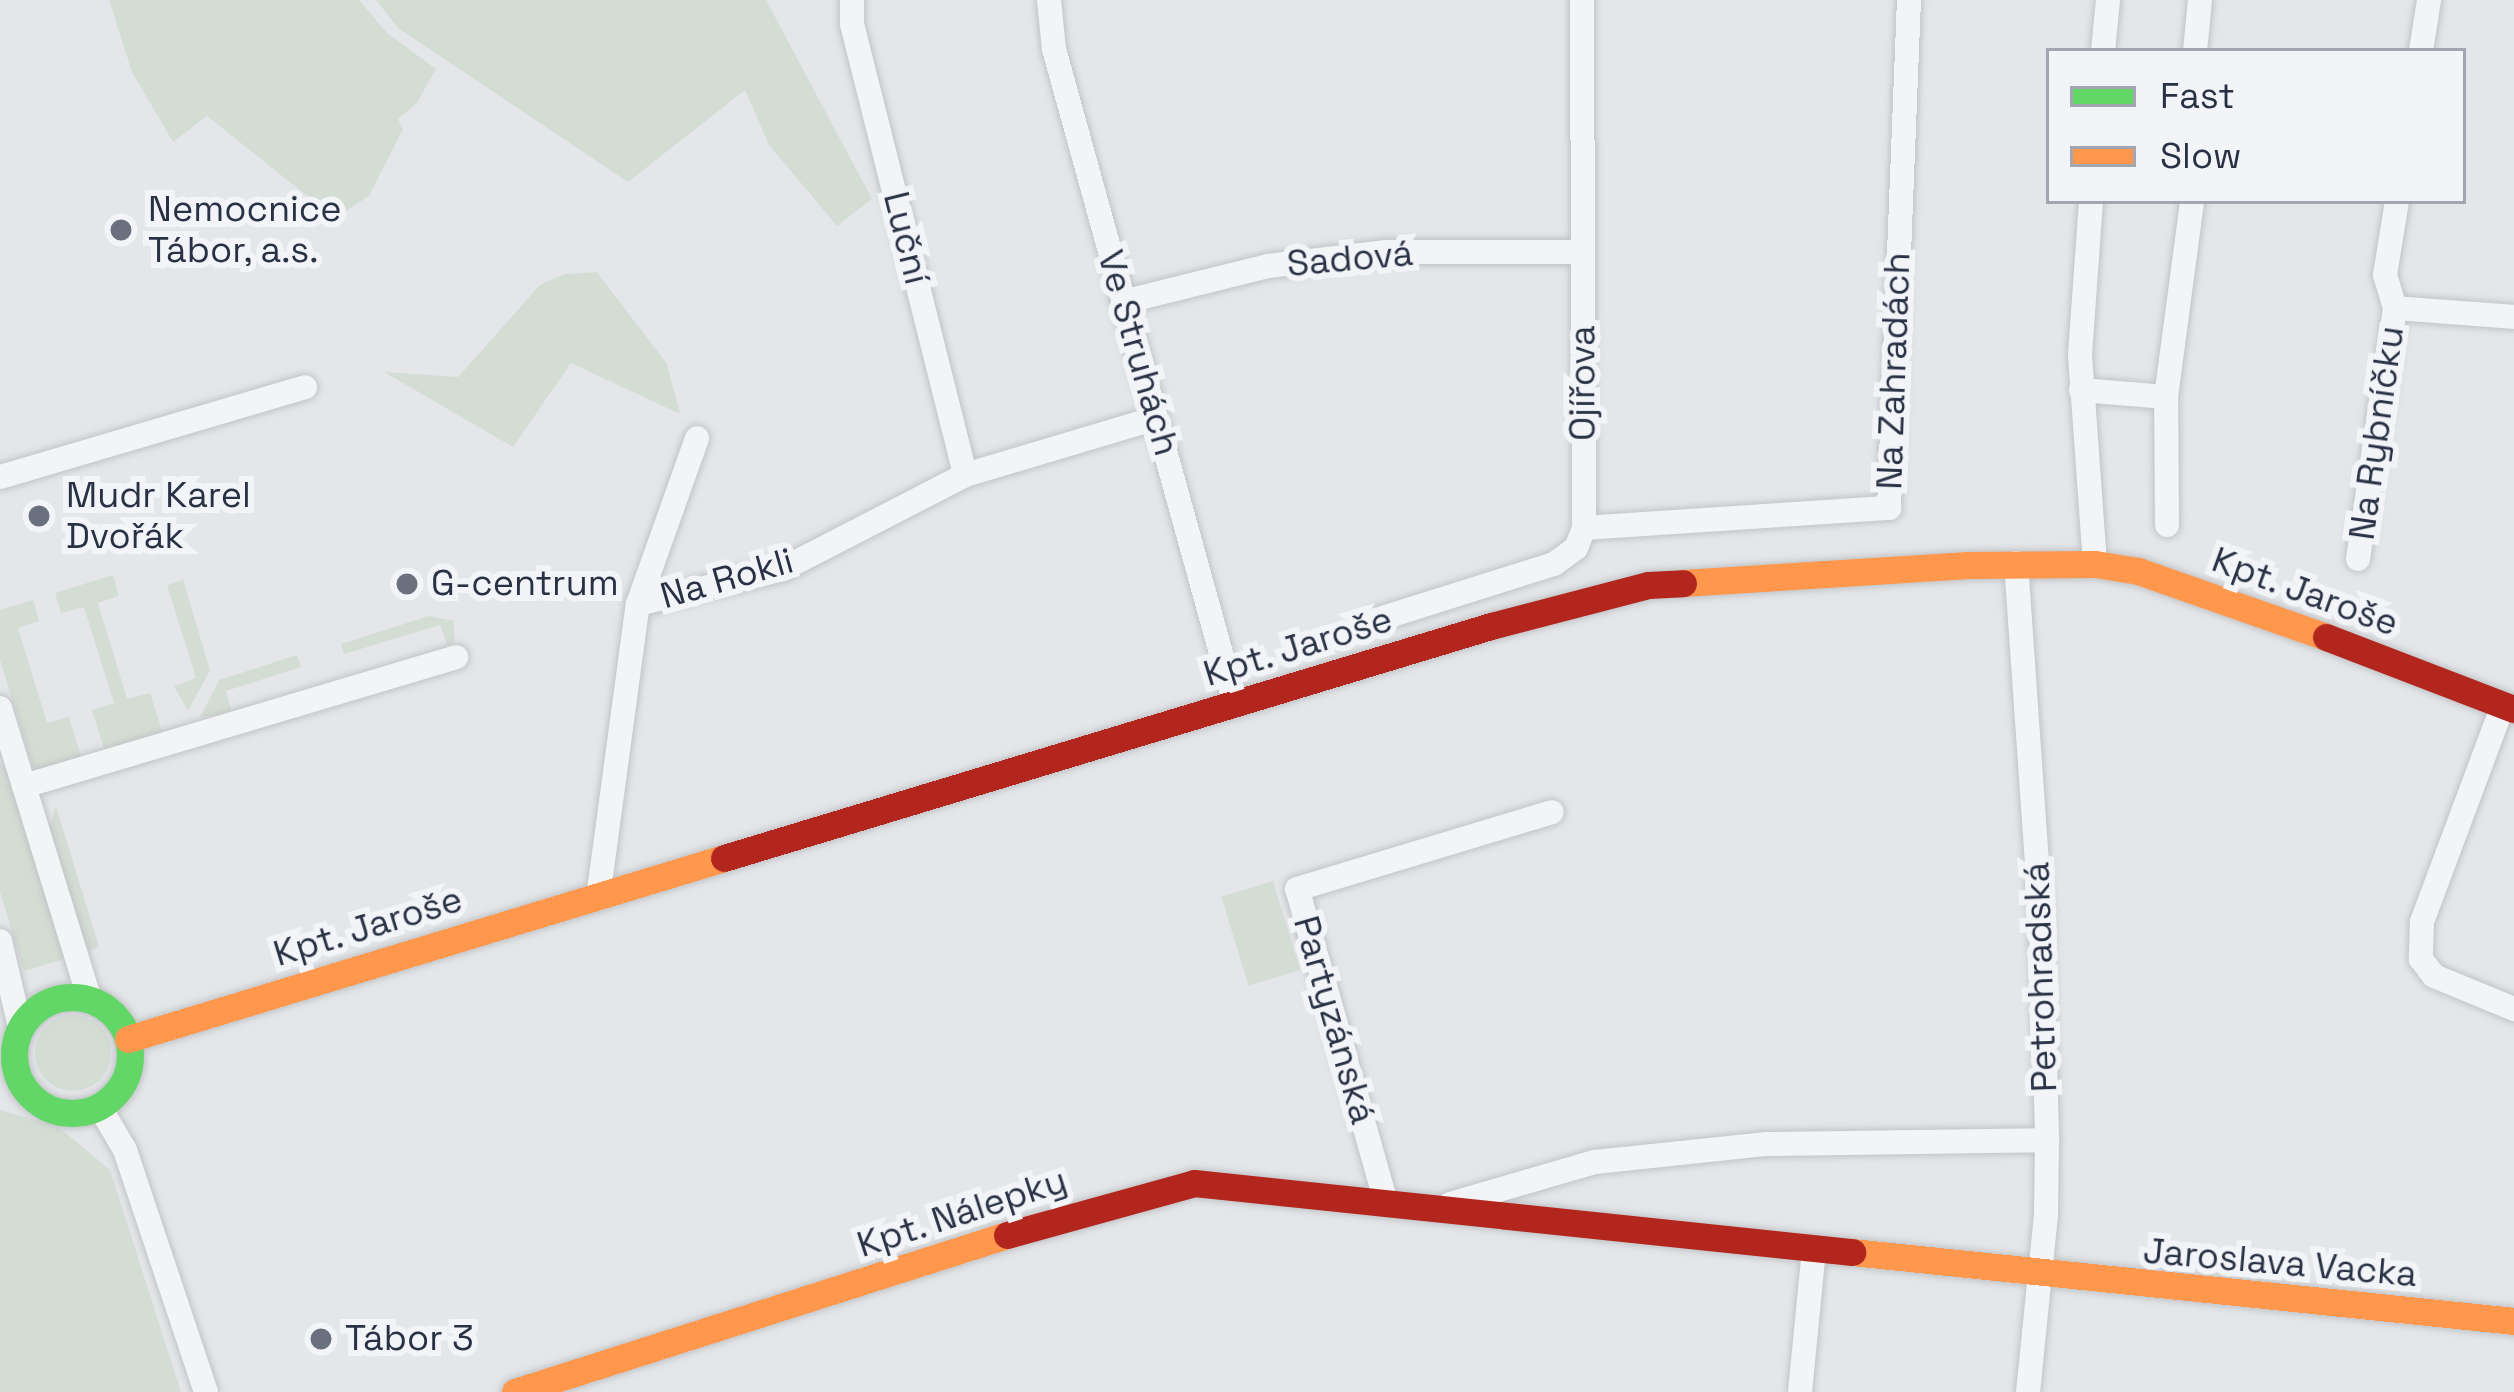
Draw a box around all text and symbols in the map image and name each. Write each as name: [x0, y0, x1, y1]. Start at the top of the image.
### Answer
legend: [2046, 48, 2466, 204]
text: Fast: [2160, 73, 2235, 119]
text: Slow: [2160, 133, 2242, 179]
place label: Nemocnice Tábor, a.s.: [148, 187, 342, 272]
street label: Luční: [874, 187, 938, 289]
marker: Nemocnice Tábor, a.s.: [105, 214, 137, 246]
street label: Sadová: [1285, 232, 1415, 286]
street label: Ve Struhách: [1088, 245, 1188, 461]
street label: Na Zahradách: [1868, 252, 1920, 490]
street label: Na Rybníčku: [2341, 323, 2413, 543]
street label: Ojířova: [1561, 325, 1605, 441]
place label: Mudr Karel Dvořák: [66, 473, 251, 558]
marker: Mudr Karel Dvořák: [23, 500, 55, 532]
street label: Kpt. Jaroše: [2206, 538, 2404, 646]
street label: Na Rokli: [656, 540, 798, 618]
place label: G-centrum: [431, 562, 619, 606]
marker: G-centrum: [394, 571, 420, 597]
street label: Kpt. Jaroše: [1198, 598, 1398, 696]
street label: Petrohradská: [2015, 861, 2067, 1093]
street label: Kpt. Jaroše: [268, 878, 468, 976]
street label: Partyzánská: [1284, 911, 1384, 1129]
street label: Kpt. Nálepky: [851, 1159, 1073, 1267]
street label: Jaroslava Vacka: [2141, 1229, 2419, 1297]
place label: Tábor 3: [345, 1317, 474, 1361]
marker: Tábor 3: [308, 1326, 334, 1352]

